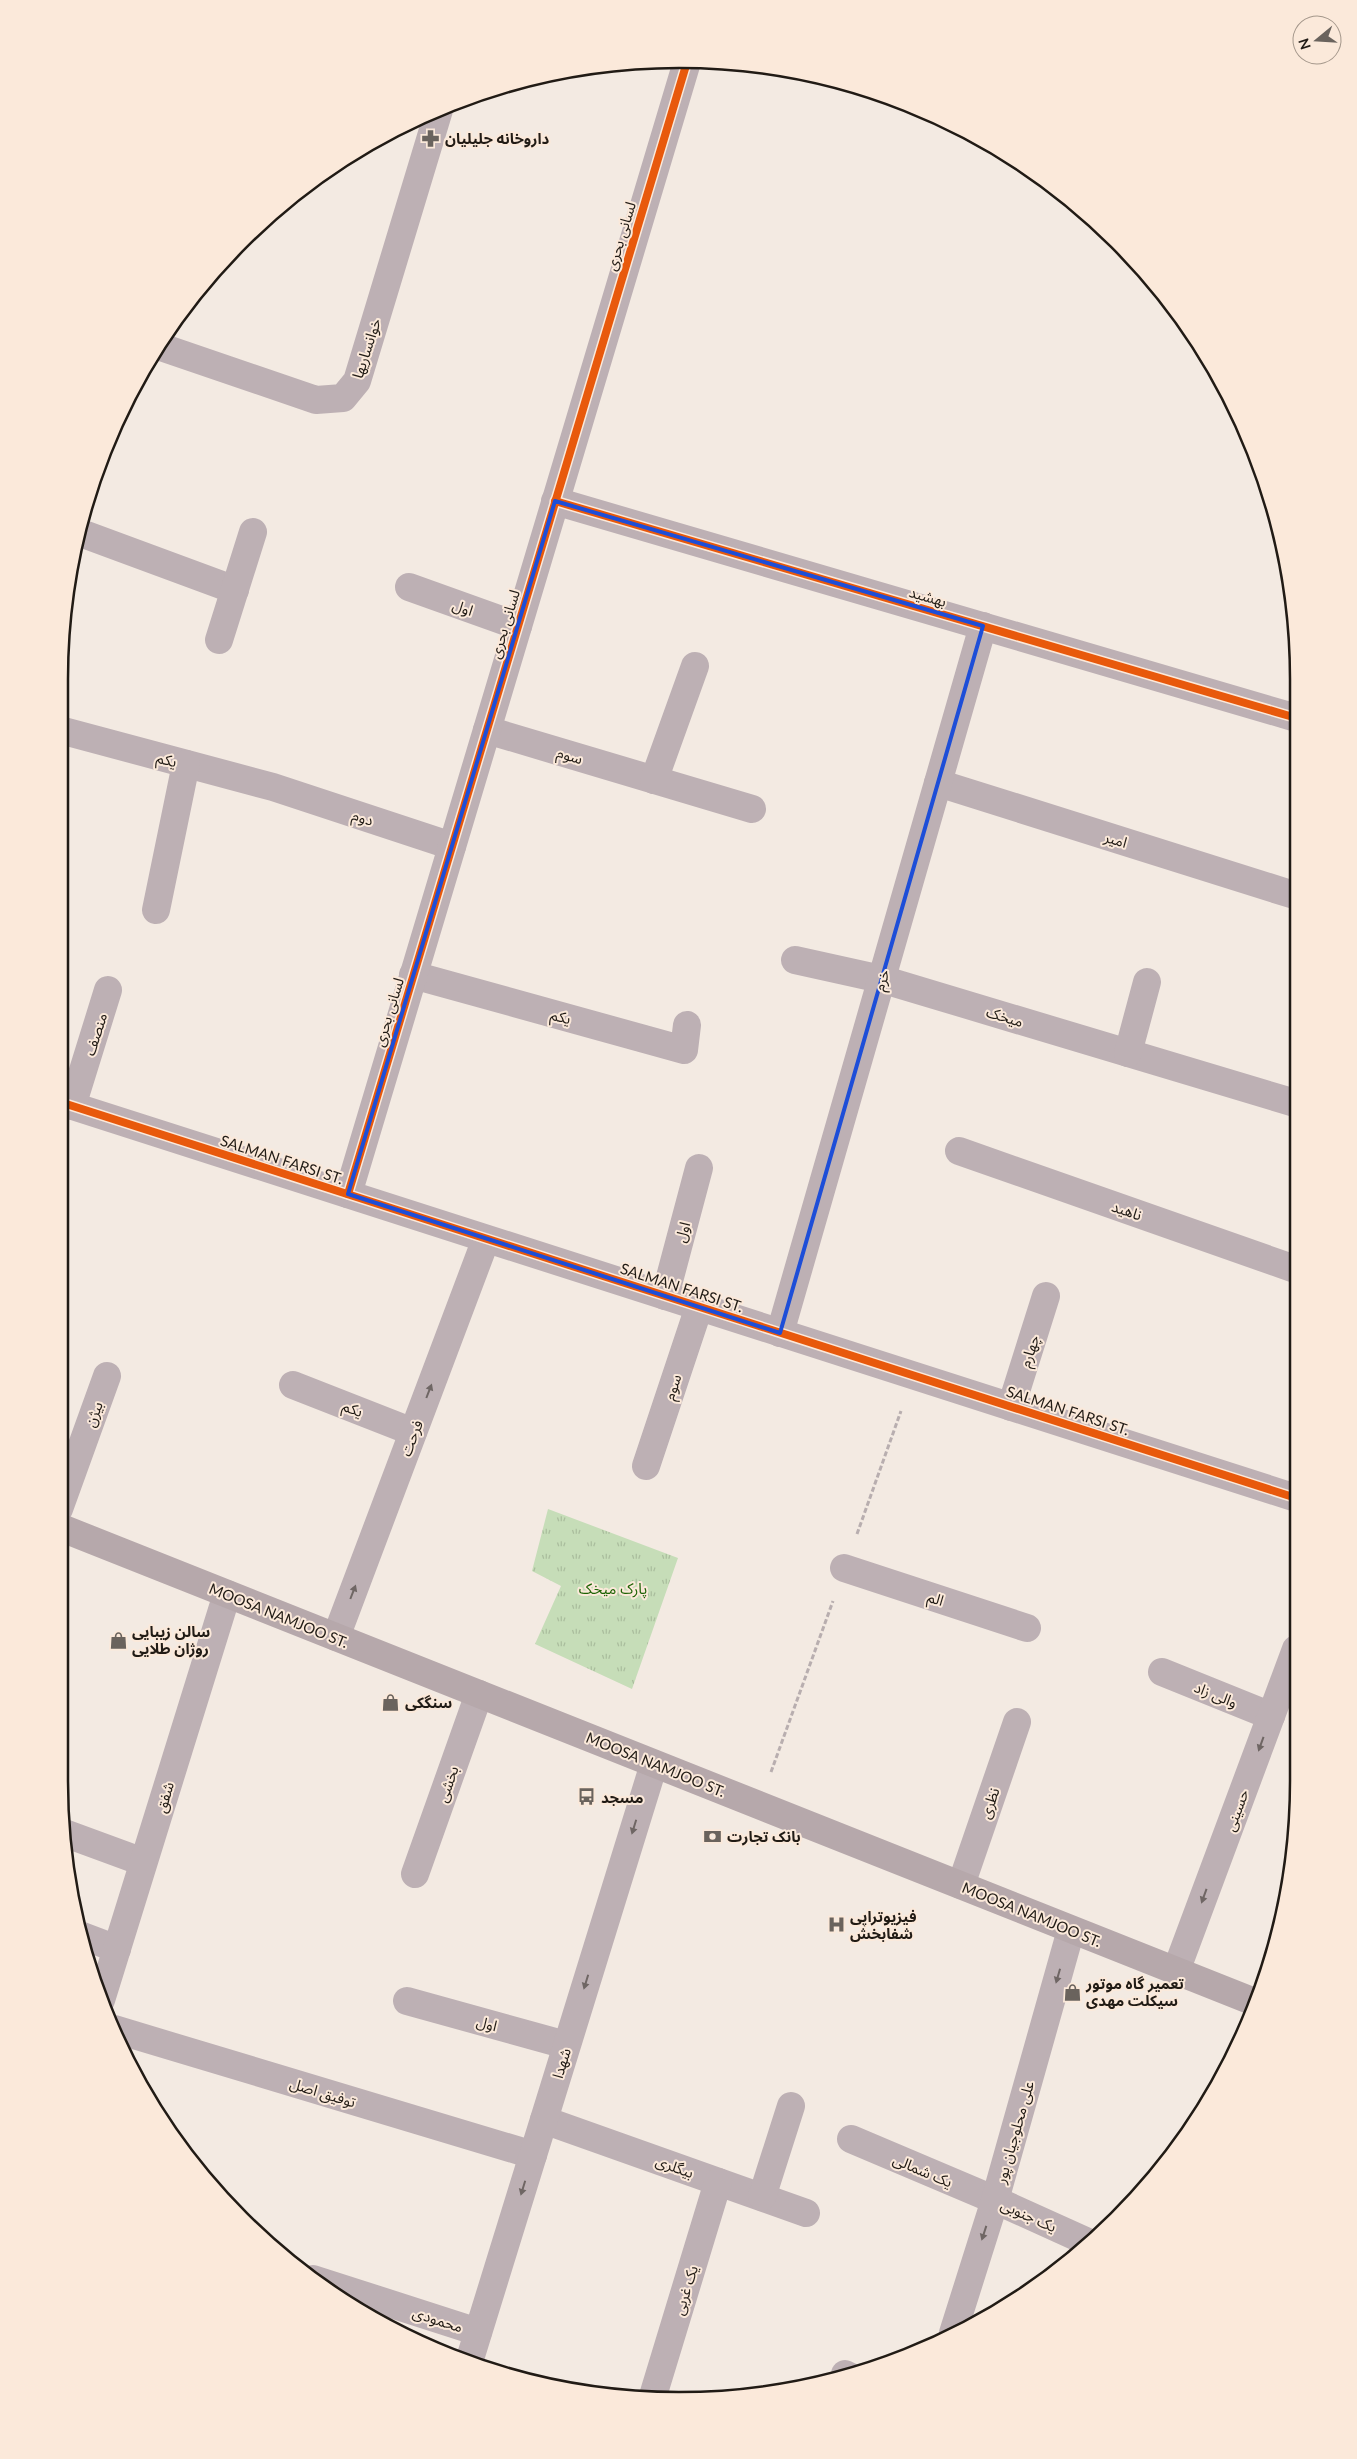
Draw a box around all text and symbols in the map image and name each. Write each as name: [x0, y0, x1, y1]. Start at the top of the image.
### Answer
north arrow: [1292, 15, 1342, 65]
text: N: [1294, 36, 1314, 52]
pharmacy icon: داروخانه جلیلیان: [421, 128, 441, 148]
place label: داروخانه جلیلیان: [445, 129, 550, 148]
street label: لسانی بحری: [601, 199, 640, 273]
street label: خوانساریها: [348, 316, 385, 381]
street label: بهشید: [907, 582, 949, 611]
street label: لسانی بحری: [485, 587, 524, 661]
street label: اول: [450, 595, 476, 620]
street label: سوم: [554, 743, 585, 770]
street label: یکم: [154, 748, 179, 773]
street label: دوم: [349, 805, 376, 832]
street label: امیر: [1101, 827, 1130, 852]
street label: خرم: [869, 967, 896, 994]
street label: لسانی بحری: [369, 975, 408, 1049]
street label: میخک: [984, 1002, 1026, 1030]
street label: یکم: [548, 1005, 573, 1030]
street label: منصف: [80, 1010, 110, 1058]
street label: SALMAN FARSI ST.: [218, 1131, 346, 1187]
street label: ناهید: [1110, 1197, 1144, 1224]
street label: اول: [671, 1220, 694, 1245]
street label: SALMAN FARSI ST.: [618, 1259, 746, 1315]
street label: چهارم: [1015, 1332, 1046, 1370]
street label: سوم: [659, 1372, 688, 1403]
street label: SALMAN FARSI ST.: [1004, 1382, 1132, 1438]
one-way arrow: [426, 1383, 433, 1398]
street label: یکم: [339, 1396, 366, 1423]
street label: بیژن: [80, 1399, 107, 1430]
street label: فرحت: [396, 1417, 427, 1459]
street label: MOOSA NAMJOO ST.: [207, 1579, 351, 1651]
park label: پارک میخک: [579, 1579, 647, 1599]
one-way arrow: [349, 1584, 357, 1599]
street label: الم: [925, 1587, 946, 1612]
place label: سالن زیبایی روژان طلایی: [132, 1622, 210, 1658]
shop icon: سالن زیبایی روژان طلایی: [108, 1630, 128, 1650]
street label: والی زاد: [1191, 1677, 1240, 1712]
shop icon: سنگکی: [381, 1692, 401, 1712]
place label: سنگکی: [405, 1693, 452, 1712]
street label: MOOSA NAMJOO ST.: [584, 1728, 728, 1800]
one-way arrow: [1257, 1736, 1264, 1751]
street label: بخشی: [432, 1763, 463, 1805]
street label: شفق: [151, 1779, 179, 1815]
street label: نظری: [975, 1785, 1004, 1821]
street label: حسینی: [1220, 1786, 1253, 1834]
bus stop icon: مسجد: [577, 1787, 597, 1807]
place label: مسجد: [601, 1788, 643, 1806]
one-way arrow: [630, 1820, 638, 1835]
bank icon: بانک تجارت: [703, 1826, 723, 1846]
place label: بانک تجارت: [727, 1827, 801, 1846]
street label: MOOSA NAMJOO ST.: [960, 1878, 1104, 1950]
one-way arrow: [1200, 1889, 1208, 1904]
place label: فیزیوتراپی شفابخش: [850, 1907, 917, 1943]
hospital icon: فیزیوتراپی شفابخش: [826, 1915, 846, 1935]
one-way arrow: [1054, 1969, 1062, 1984]
place label: تعمیر گاه موتور سیکلت مهدی: [1085, 1974, 1184, 2010]
one-way arrow: [581, 1975, 589, 1990]
shop icon: تعمیر گاه موتور سیکلت مهدی: [1062, 1982, 1082, 2002]
street label: اول: [474, 2012, 499, 2035]
street label: شهدا: [548, 2045, 575, 2081]
street label: توفیق اصل: [287, 2073, 358, 2112]
street label: علی محلوجیان پور: [990, 2078, 1039, 2187]
street label: یک شمالی: [890, 2149, 955, 2191]
street label: بیگلری: [653, 2151, 696, 2182]
one-way arrow: [518, 2180, 526, 2195]
street label: یک جنوبی: [998, 2195, 1060, 2236]
one-way arrow: [980, 2226, 988, 2241]
street label: یک غربی: [669, 2263, 702, 2317]
street label: محمودی: [410, 2302, 465, 2337]

